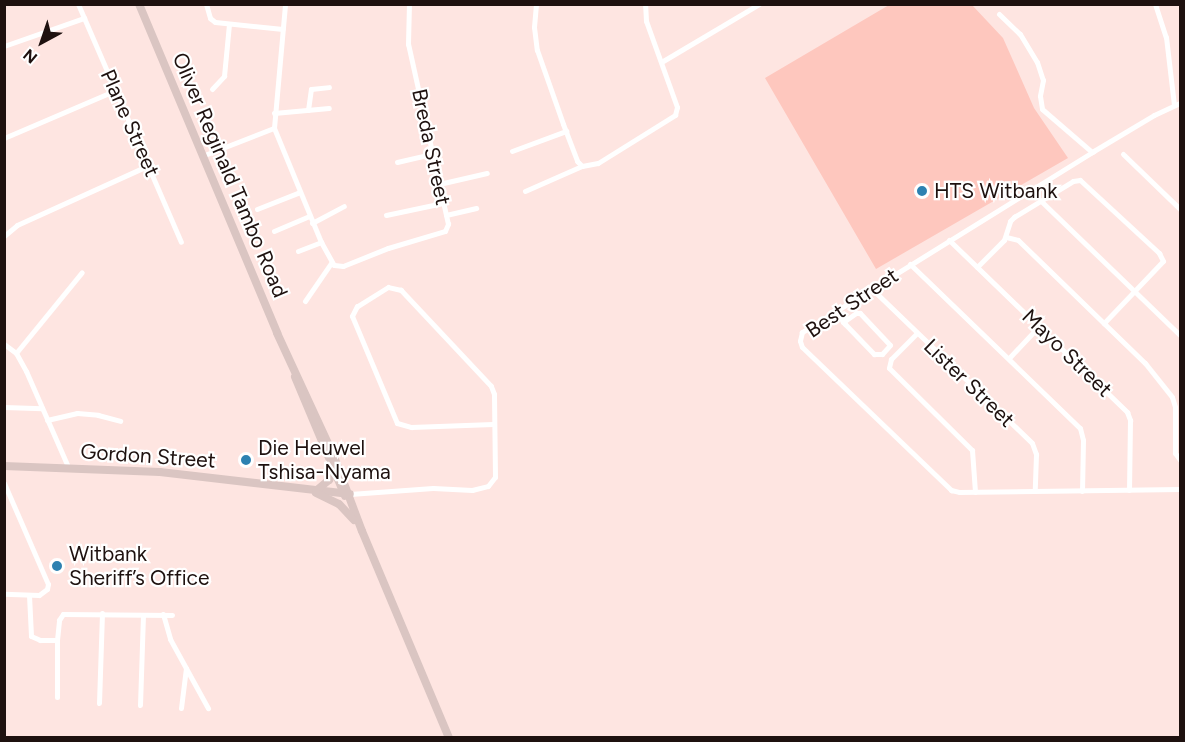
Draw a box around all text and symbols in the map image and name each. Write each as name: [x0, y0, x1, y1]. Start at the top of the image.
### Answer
north arrow: [12, 12, 72, 72]
text: N: [19, 45, 41, 67]
street label: Oliver Reginald Tambo Road: [167, 49, 293, 301]
street label: Plane Street: [95, 66, 165, 180]
street label: Breda Street: [406, 86, 456, 208]
place label: HTS Witbank: [934, 178, 1057, 204]
marker: HTS Witbank: [915, 184, 929, 198]
street label: Best Street: [801, 263, 903, 343]
street label: Mayo Street: [1017, 304, 1117, 402]
street label: Lister Street: [919, 334, 1019, 432]
place label: Die Heuwel Tshisa-Nyama: [258, 435, 391, 485]
street label: Gordon Street: [80, 439, 216, 473]
marker: Die Heuwel Tshisa-Nyama: [239, 453, 253, 467]
place label: Witbank Sheriff’s Office: [69, 541, 209, 591]
marker: Witbank Sheriff’s Office: [50, 559, 64, 573]

